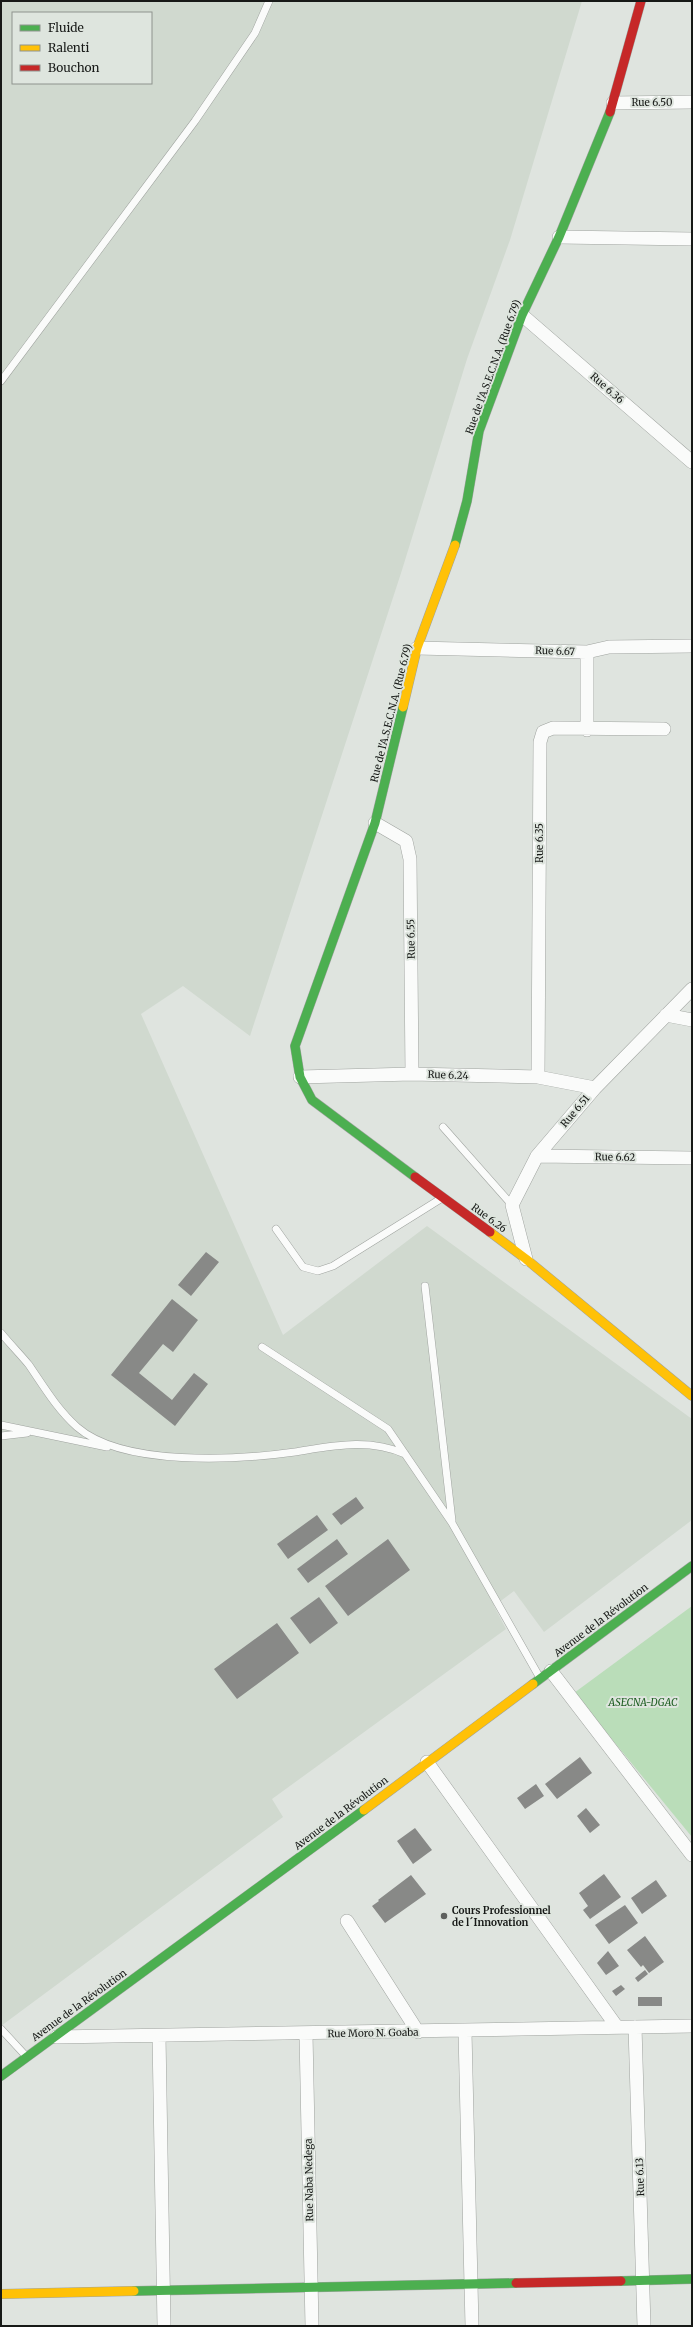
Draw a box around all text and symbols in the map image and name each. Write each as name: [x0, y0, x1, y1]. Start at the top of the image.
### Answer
legend: [12, 12, 152, 84]
text: Fluide: [48, 20, 84, 35]
text: Ralenti: [48, 40, 89, 55]
text: Bouchon: [48, 60, 100, 75]
street label: Rue 6.50: [632, 96, 672, 109]
street label: Rue de l'A.S.E.C.N.A. (Rue 6.79): [463, 298, 523, 436]
street label: Rue 6.36: [587, 370, 627, 406]
street label: Rue de l'A.S.E.C.N.A. (Rue 6.79): [367, 642, 415, 784]
street label: Rue 6.67: [535, 644, 575, 658]
street label: Rue 6.35: [533, 823, 546, 863]
street label: Rue 6.55: [404, 919, 418, 959]
street label: Rue 6.24: [427, 1068, 469, 1082]
street label: Rue 6.51: [558, 1092, 593, 1130]
street label: Rue 6.62: [595, 1150, 635, 1164]
street label: Rue 6.26: [469, 1201, 509, 1235]
street label: Avenue de la Révolution: [551, 1580, 651, 1660]
park label: ASECNA-DGAC: [608, 1696, 678, 1709]
street label: Avenue de la Révolution: [291, 1773, 391, 1853]
place label: Cours Professionnel de l´Innovation: [452, 1904, 552, 1929]
marker: Cours Professionnel de l´Innovation: [439, 1911, 449, 1921]
street label: Avenue de la Révolution: [28, 1966, 129, 2044]
street label: Rue Moro N. Goaba: [327, 2026, 419, 2040]
street label: Rue Naba Nedega: [302, 2138, 316, 2222]
street label: Rue 6.13: [633, 2157, 647, 2197]

